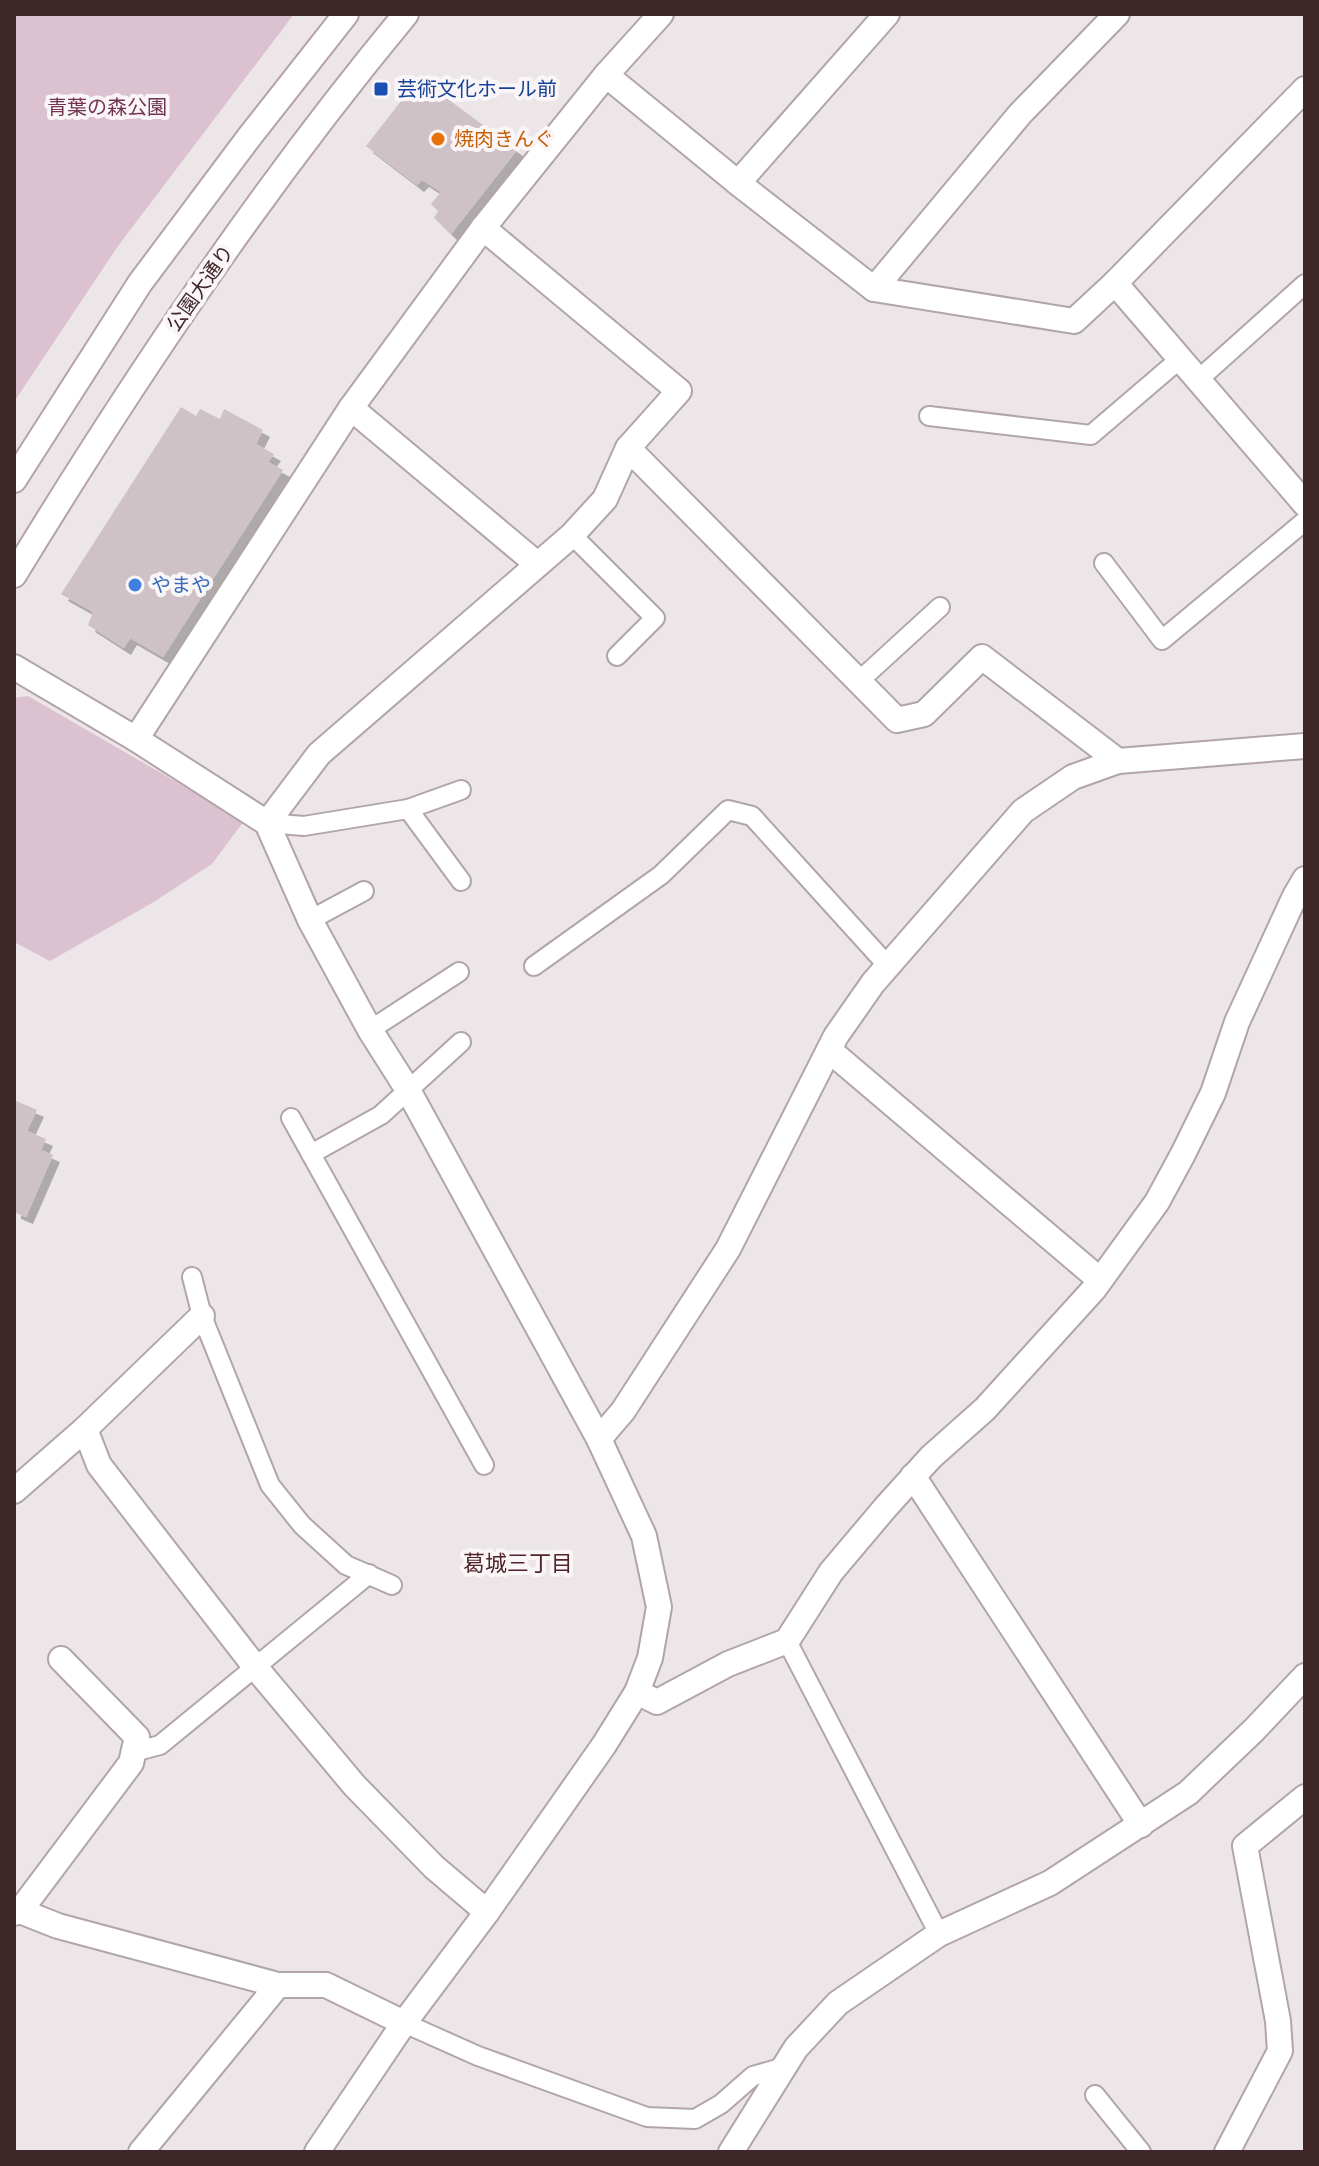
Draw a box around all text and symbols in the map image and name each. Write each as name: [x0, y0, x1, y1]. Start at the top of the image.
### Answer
place label: 芸術文化ホール前: [397, 76, 557, 102]
marker: 芸術文化ホール前: [372, 80, 390, 98]
park label: 青葉の森公園: [47, 94, 167, 120]
place label: 焼肉きんぐ: [454, 126, 554, 152]
marker: 焼肉きんぐ: [429, 130, 447, 148]
street label: 公園大通り: [161, 240, 239, 336]
place label: やまや: [151, 572, 211, 598]
marker: やまや: [126, 576, 144, 594]
district label: 葛城三丁目: [463, 1549, 573, 1577]

